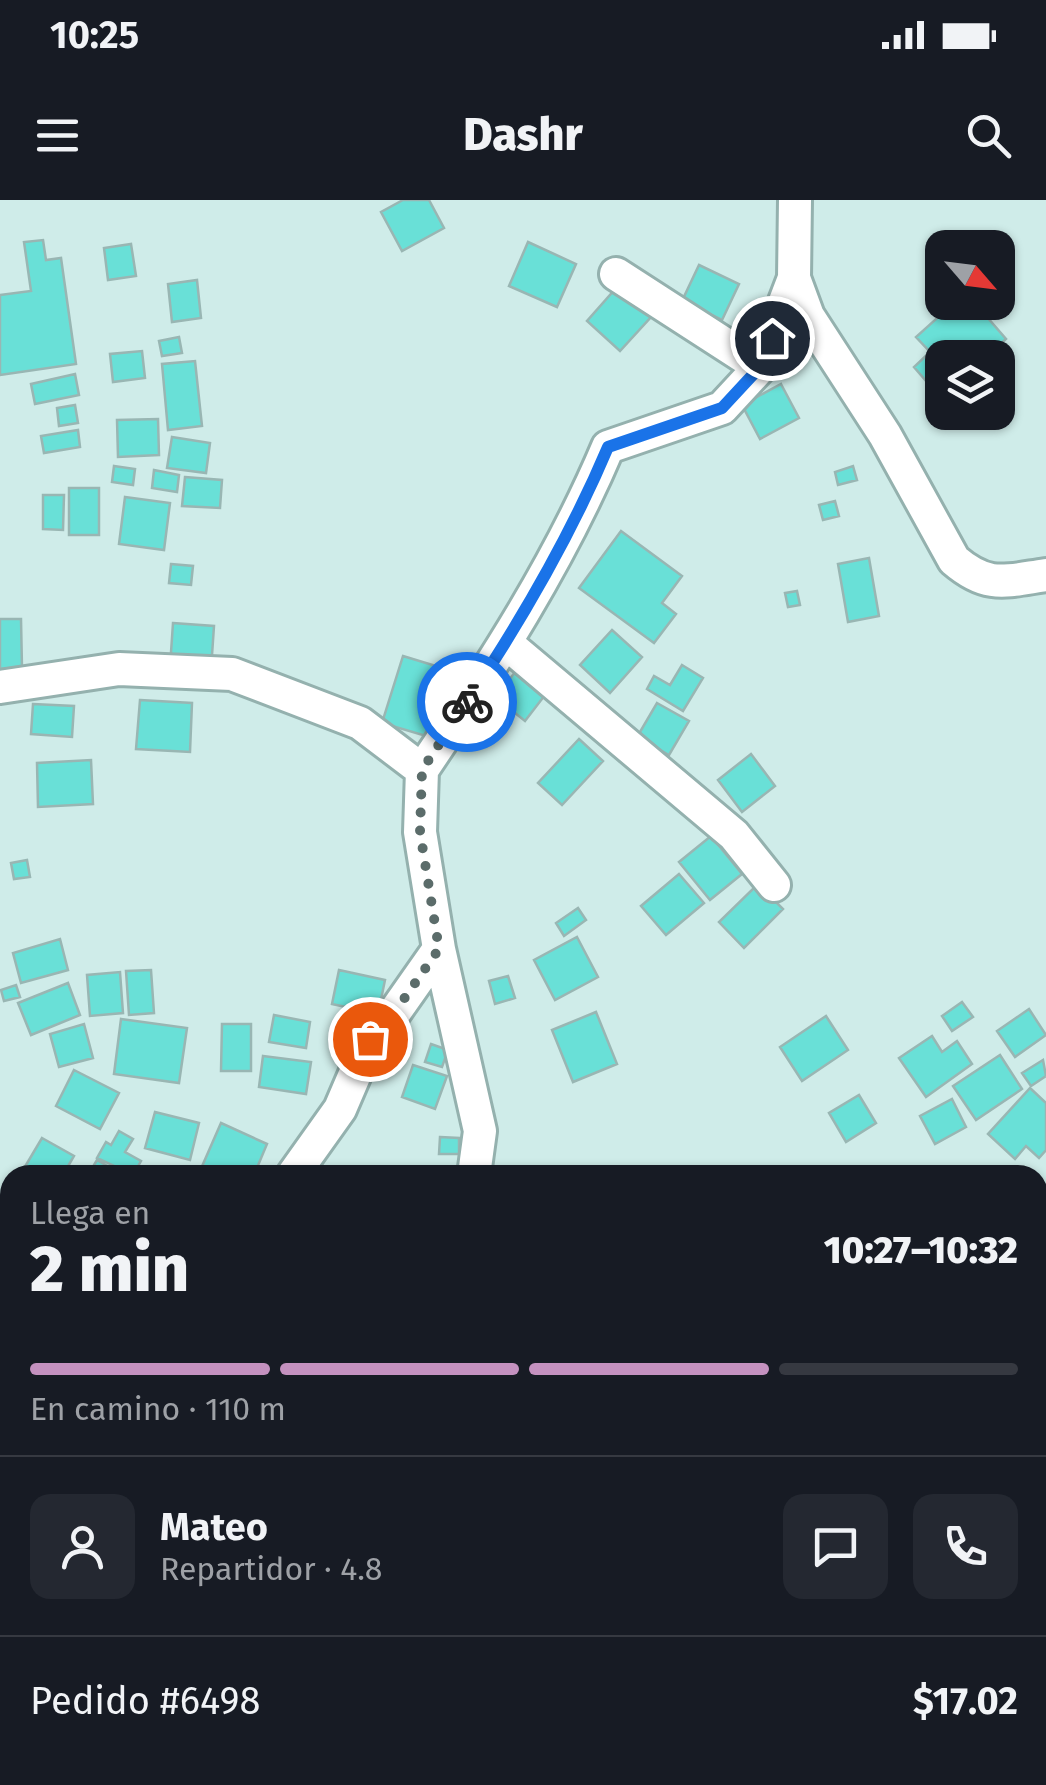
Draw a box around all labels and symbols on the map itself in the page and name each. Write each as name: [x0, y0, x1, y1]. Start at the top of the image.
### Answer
north arrow: [925, 230, 1015, 320]
pin: [730, 296, 815, 381]
courier: [417, 652, 517, 752]
pin: [328, 997, 413, 1082]

